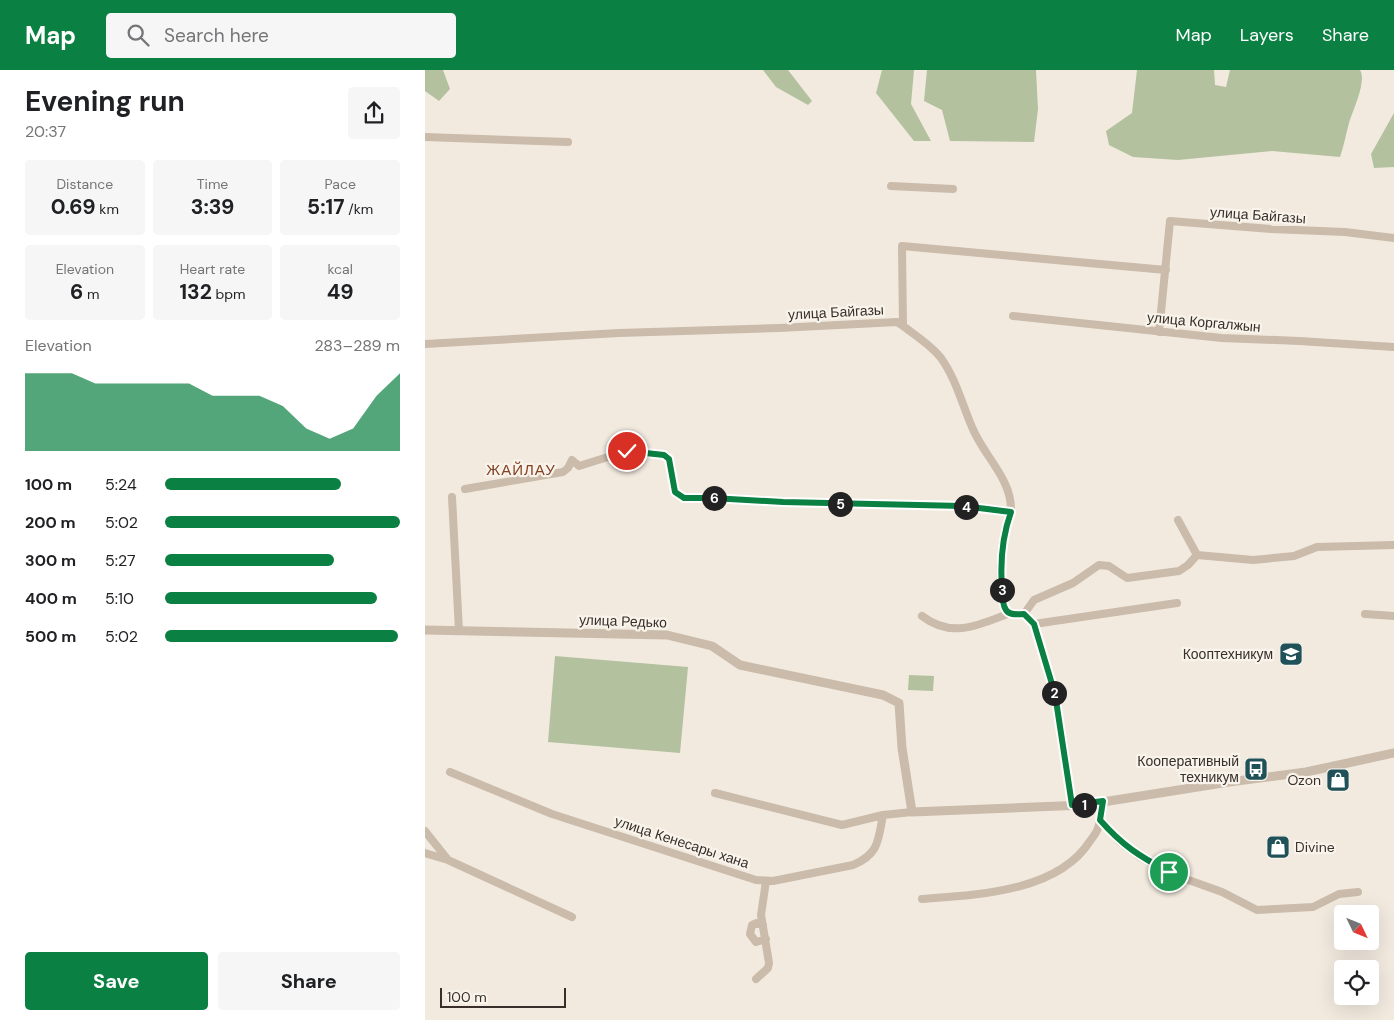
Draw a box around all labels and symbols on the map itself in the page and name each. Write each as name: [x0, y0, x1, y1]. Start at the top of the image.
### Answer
street label: улица Байгазы: [1210, 203, 1306, 227]
street label: улица Байгазы: [788, 301, 884, 323]
street label: улица Коргалжын: [1147, 308, 1261, 336]
pin: [606, 430, 648, 472]
district label: ЖАЙЛАУ: [486, 460, 556, 480]
pin: 6: [701, 486, 727, 510]
pin: 5: [827, 492, 853, 516]
pin: 4: [953, 494, 979, 520]
pin: 3: [989, 578, 1015, 602]
street label: улица Редько: [579, 610, 667, 632]
school or university icon: Кооптехникум: [1278, 641, 1304, 667]
place label: Кооптехникум: [1183, 645, 1273, 663]
pin: 2: [1041, 680, 1067, 706]
place label: Кооперативный техникум: [1137, 752, 1239, 786]
bus stop icon: Кооперативный техникум: [1243, 756, 1269, 782]
shop icon: Ozon: [1325, 767, 1351, 793]
place label: Ozon: [1287, 771, 1321, 789]
pin: 1: [1071, 792, 1097, 818]
street label: улица Кенесары хана: [613, 812, 752, 872]
shop icon: Divine: [1265, 834, 1291, 860]
place label: Divine: [1295, 838, 1335, 856]
pin: [1148, 851, 1190, 893]
north arrow: [1334, 905, 1379, 950]
scale bar: [440, 985, 566, 1008]

